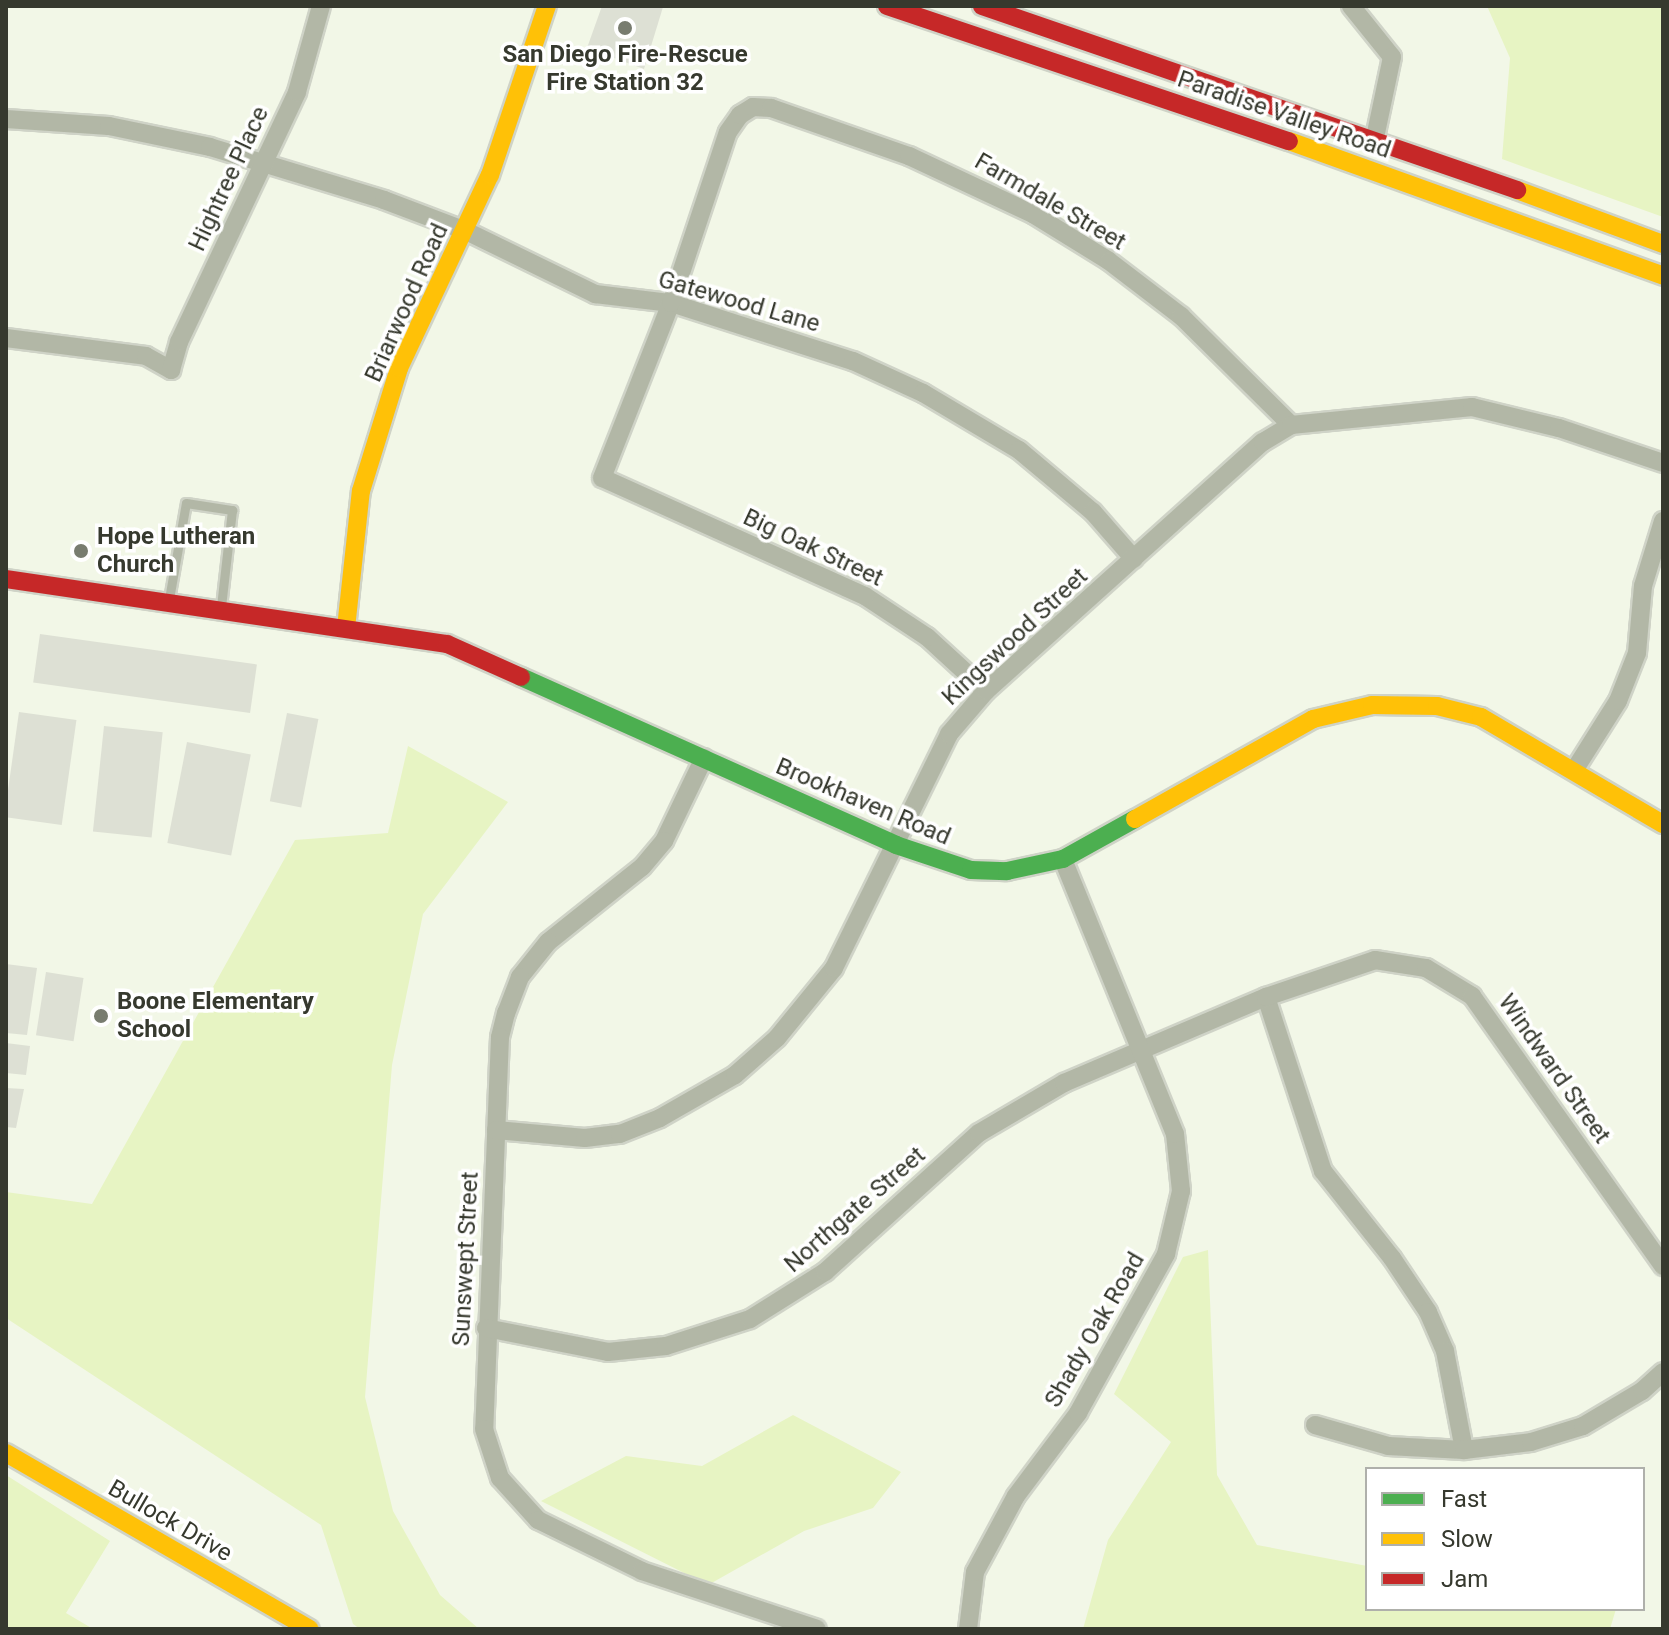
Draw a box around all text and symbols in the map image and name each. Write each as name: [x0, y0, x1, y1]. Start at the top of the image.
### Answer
marker: San Diego Fire-Rescue Fire Station 32: [616, 19, 634, 37]
place label: San Diego Fire-Rescue Fire Station 32: [502, 41, 748, 97]
street label: Paradise Valley Road: [1174, 65, 1394, 165]
street label: Hightree Place: [183, 102, 275, 256]
street label: Farmdale Street: [969, 147, 1131, 257]
street label: Briarwood Road: [359, 219, 455, 387]
street label: Gatewood Lane: [655, 265, 823, 339]
street label: Big Oak Street: [738, 503, 888, 593]
place label: Hope Lutheran Church: [97, 523, 255, 579]
marker: Hope Lutheran Church: [72, 542, 90, 560]
street label: Kingswood Street: [936, 562, 1094, 712]
street label: Brookhaven Road: [771, 752, 955, 852]
place label: Boone Elementary School: [117, 988, 314, 1044]
street label: Windward Street: [1492, 989, 1616, 1149]
marker: Boone Elementary School: [92, 1007, 110, 1025]
street label: Northgate Street: [779, 1141, 931, 1279]
street label: Sunswept Street: [447, 1171, 485, 1347]
street label: Shady Oak Road: [1039, 1247, 1151, 1413]
legend: [1365, 1467, 1645, 1611]
street label: Bullock Drive: [103, 1474, 237, 1568]
text: Fast: [1441, 1485, 1487, 1513]
text: Slow: [1441, 1525, 1493, 1553]
text: Jam: [1441, 1565, 1488, 1593]

